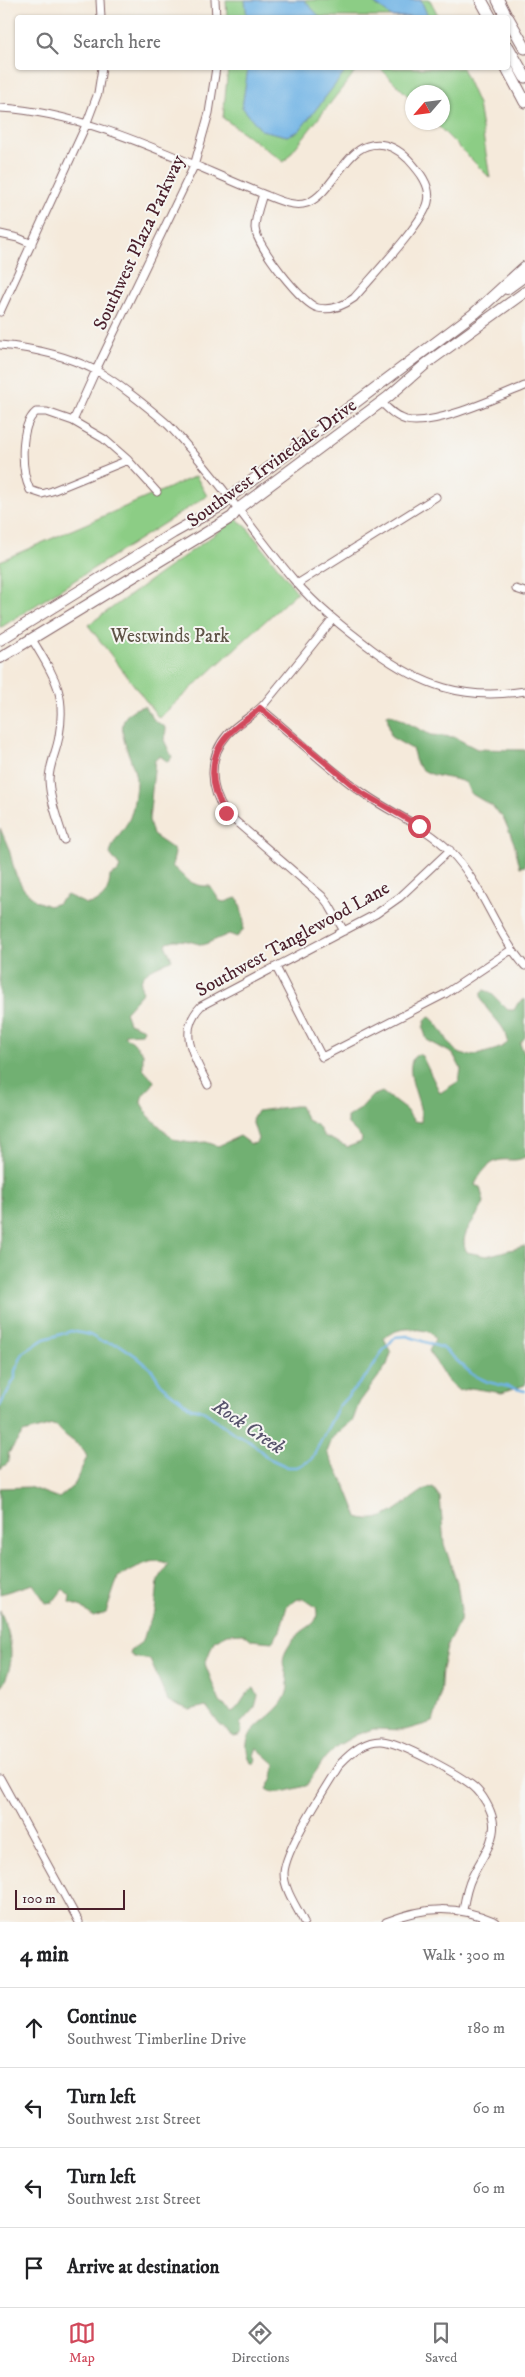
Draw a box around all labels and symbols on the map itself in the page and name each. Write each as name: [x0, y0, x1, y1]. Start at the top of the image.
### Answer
north arrow: [405, 85, 450, 130]
street label: Southwest Plaza Parkway: [89, 151, 190, 334]
street label: Southwest Irvinedale Drive: [182, 394, 361, 533]
park label: Westwinds Park: [109, 625, 230, 648]
route end: [215, 802, 238, 825]
route start: [408, 815, 431, 838]
street label: Southwest Tanglewood Lane: [192, 876, 394, 1002]
water label: Rock Creek: [206, 1393, 290, 1461]
scale bar: [15, 1887, 125, 1910]

